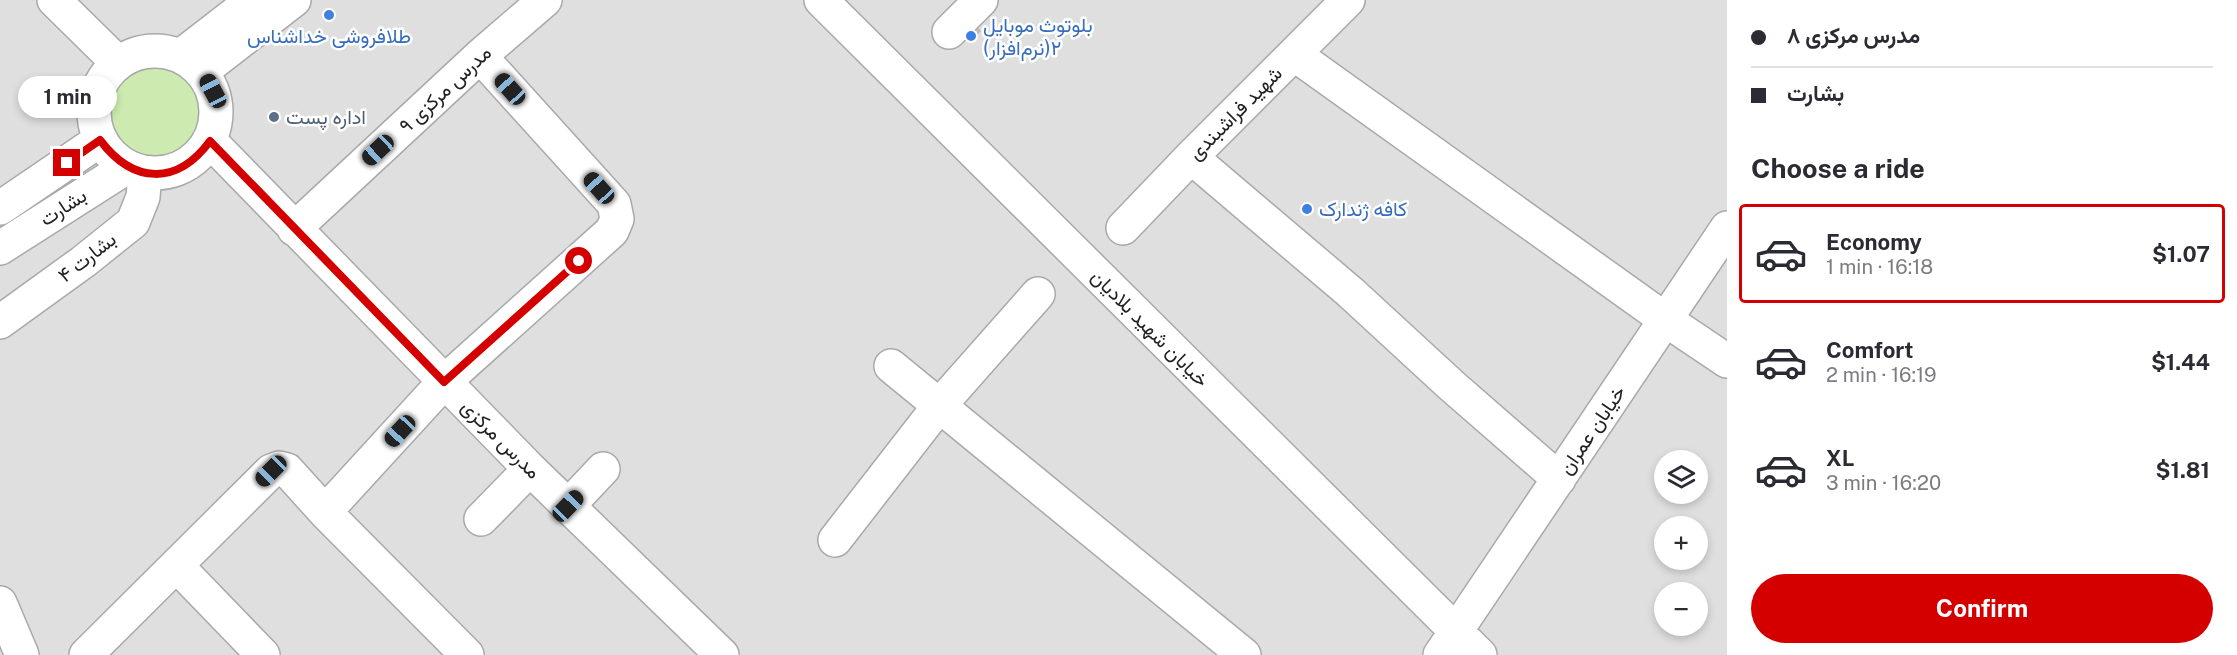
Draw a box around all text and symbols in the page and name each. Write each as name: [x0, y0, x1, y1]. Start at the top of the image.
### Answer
marker: طلافروشی خداشناس: [322, 8, 336, 22]
place label: بلوتوث موبایل (نرم‌افزار)۲: [983, 13, 1093, 61]
text: مدرس مرکزی ۸: [1787, 22, 1920, 48]
place label: طلافروشی خداشناس: [247, 24, 411, 49]
marker: بلوتوث موبایل (نرم‌افزار)۲: [964, 29, 978, 43]
street label: مدرس مرکزی ۹: [394, 40, 497, 138]
street label: شهید فراشبندی: [1183, 61, 1288, 166]
car: [491, 70, 529, 108]
car: [197, 71, 229, 111]
callout: 1 min: [17, 76, 116, 118]
text: بشارت: [1787, 80, 1844, 106]
text: 1 min: [43, 85, 92, 109]
place label: اداره پست: [286, 105, 366, 131]
marker: اداره پست: [267, 110, 281, 124]
car: [359, 131, 397, 169]
route end: [53, 149, 80, 176]
text: Choose a ride: [1751, 152, 1925, 184]
car: [580, 169, 618, 207]
street label: بشارت: [35, 183, 91, 232]
place label: کافه ژندارک: [1319, 197, 1407, 222]
marker: کافه ژندارک: [1300, 202, 1314, 216]
street label: بشارت ۴: [53, 227, 121, 288]
icon: car: [1754, 227, 1808, 281]
text: Economy: [1826, 229, 1922, 255]
text: $1.07: [2152, 241, 2210, 267]
route start: [565, 247, 592, 274]
text: 1 min · 16:18: [1826, 255, 1933, 279]
street label: خیابان شهید بلادیان: [1086, 264, 1214, 392]
icon: car: [1754, 335, 1808, 389]
text: Comfort: [1826, 337, 1913, 363]
text: $1.44: [2151, 349, 2210, 375]
text: 2 min · 16:19: [1826, 363, 1937, 387]
street label: خیابان عمران: [1554, 381, 1631, 479]
street label: مدرس مرکزی: [456, 394, 546, 484]
car: [381, 412, 419, 450]
icon: car: [1754, 443, 1808, 497]
text: XL: [1826, 445, 1854, 471]
map controls: [1654, 450, 1708, 636]
button: layers: [1654, 450, 1708, 504]
car: [252, 452, 290, 490]
text: $1.81: [2156, 457, 2210, 483]
text: 3 min · 16:20: [1826, 471, 1941, 495]
car: [549, 487, 587, 525]
button: +: [1654, 516, 1708, 570]
button: Confirm: [1751, 574, 2213, 643]
button: −: [1654, 582, 1708, 636]

